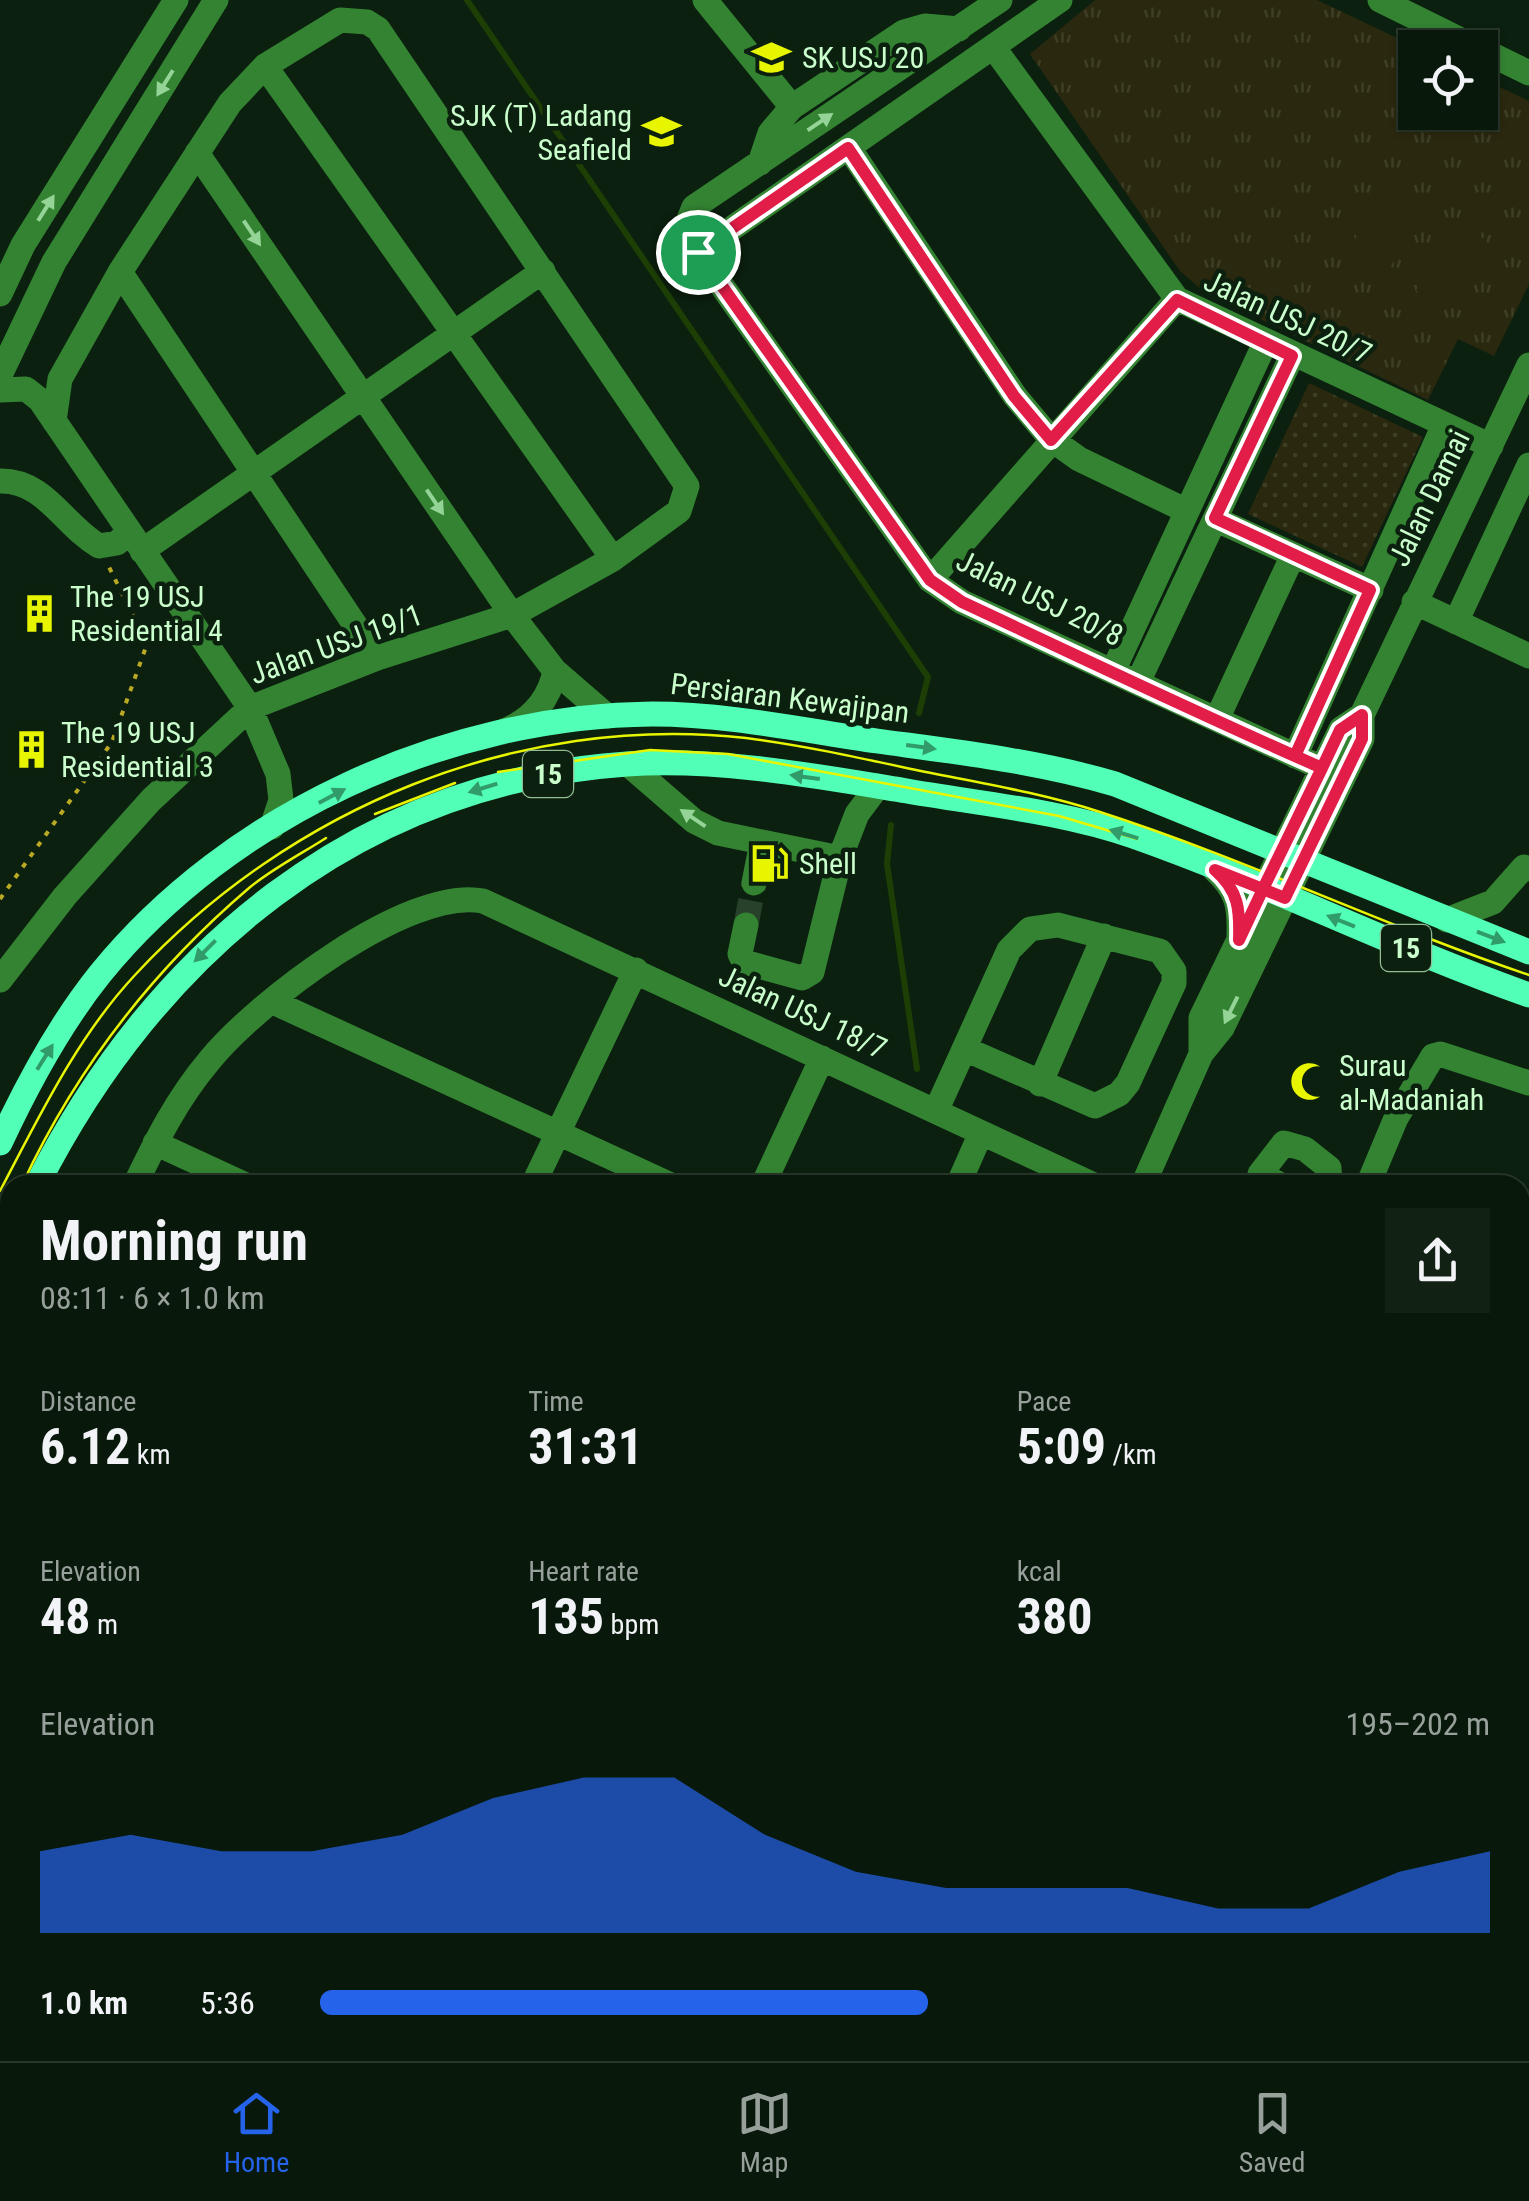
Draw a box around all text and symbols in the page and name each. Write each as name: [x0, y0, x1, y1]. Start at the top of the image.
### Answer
map controls: [1398, 30, 1498, 130]
button: locate: [1398, 30, 1498, 130]
school or university icon: SK USJ 20: [751, 36, 793, 78]
place label: SK USJ 20: [802, 40, 924, 75]
one-way arrow: [156, 69, 174, 97]
place label: SJK (T) Ladang Seafield: [450, 98, 632, 167]
school or university icon: SJK (T) Ladang Seafield: [641, 111, 683, 153]
one-way arrow: [807, 114, 834, 132]
one-way arrow: [37, 194, 54, 222]
pin: [656, 210, 741, 295]
one-way arrow: [242, 220, 261, 247]
icon: arrive: [671, 225, 726, 280]
street label: Jalan USJ 20/7: [1199, 263, 1377, 371]
street label: Jalan Damai: [1381, 424, 1477, 572]
one-way arrow: [425, 488, 444, 515]
street label: Jalan USJ 20/8: [951, 543, 1129, 653]
place label: The 19 USJ Residential 4: [70, 579, 223, 648]
building icon: The 19 USJ Residential 4: [19, 592, 61, 634]
street label: Jalan USJ 19/1: [245, 597, 427, 691]
street label: Persiaran Kewajipan: [669, 666, 911, 730]
place label: The 19 USJ Residential 3: [61, 715, 214, 784]
building icon: The 19 USJ Residential 3: [10, 728, 52, 770]
one-way arrow: [906, 740, 937, 756]
road number: 15: [523, 751, 573, 797]
one-way arrow: [789, 768, 820, 784]
one-way arrow: [468, 782, 498, 797]
one-way arrow: [317, 787, 346, 804]
one-way arrow: [679, 809, 706, 828]
one-way arrow: [1109, 826, 1139, 841]
fuel station icon: Shell: [748, 842, 790, 884]
place label: Shell: [799, 846, 857, 881]
one-way arrow: [1325, 913, 1355, 929]
road number: 15: [1381, 925, 1431, 971]
one-way arrow: [1476, 930, 1506, 946]
one-way arrow: [193, 938, 217, 962]
street label: Jalan USJ 18/7: [714, 958, 892, 1066]
one-way arrow: [1223, 996, 1240, 1025]
one-way arrow: [36, 1043, 53, 1071]
place label: Surau al-Madaniah: [1339, 1048, 1484, 1117]
mosque icon: Surau al-Madaniah: [1288, 1061, 1330, 1103]
button: share: [1385, 1208, 1490, 1313]
text: Morning run: [40, 1209, 308, 1273]
text: 08:11 · 6 × 1.0 km: [40, 1279, 265, 1317]
text: Distance: [40, 1385, 137, 1418]
text: Time: [528, 1385, 584, 1418]
text: Pace: [1017, 1385, 1072, 1418]
text: 6.12: [40, 1418, 130, 1476]
text: 31:31: [528, 1418, 643, 1476]
text: 5:09: [1017, 1418, 1106, 1476]
text: km: [130, 1438, 170, 1471]
text: /km: [1106, 1438, 1157, 1471]
text: Elevation: [40, 1555, 141, 1588]
text: Heart rate: [528, 1555, 639, 1588]
text: kcal: [1017, 1555, 1062, 1588]
text: 48: [40, 1588, 91, 1646]
text: 135: [528, 1588, 604, 1646]
text: 380: [1017, 1588, 1092, 1646]
text: m: [91, 1608, 118, 1641]
text: bpm: [604, 1608, 659, 1641]
text: Elevation: [40, 1705, 155, 1743]
text: 195–202 m: [1345, 1705, 1490, 1743]
text: 1.0 km: [40, 1984, 128, 2022]
text: 5:36: [200, 1984, 255, 2022]
tab: Home: [224, 2086, 289, 2179]
tab: Map: [737, 2086, 792, 2179]
tab: Saved: [1239, 2086, 1305, 2179]

